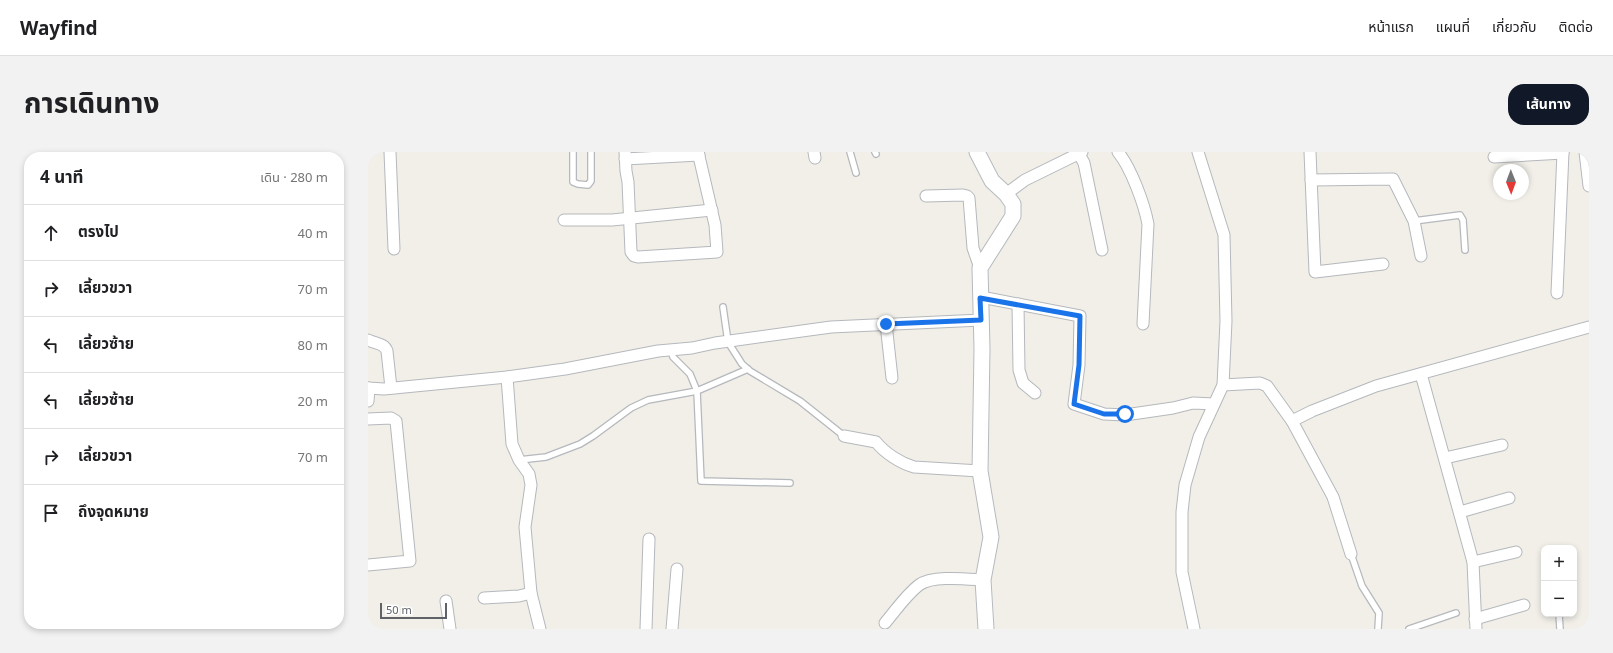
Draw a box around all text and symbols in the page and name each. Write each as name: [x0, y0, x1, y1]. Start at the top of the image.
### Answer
text: Wayfind: [20, 15, 98, 41]
text: หน้าแรก: [1368, 17, 1414, 36]
text: แผนที่: [1436, 17, 1470, 36]
text: เกี่ยวกับ: [1492, 17, 1537, 36]
text: ติดต่อ: [1559, 17, 1593, 36]
text: การเดินทาง: [24, 83, 159, 121]
button: เส้นทาง: [1508, 84, 1589, 125]
north arrow: [1493, 164, 1529, 200]
text: 4 นาที: [40, 165, 83, 188]
text: เดิน · 280 m: [260, 168, 328, 186]
text: ตรงไป: [78, 221, 119, 241]
icon: ahead: [40, 222, 62, 244]
text: 40 m: [298, 224, 328, 242]
text: เลี้ยวขวา: [78, 277, 132, 297]
icon: right: [40, 278, 62, 300]
text: 70 m: [298, 280, 328, 298]
route end: [877, 315, 895, 333]
text: เลี้ยวซ้าย: [78, 333, 134, 353]
icon: left: [40, 334, 62, 356]
text: 80 m: [298, 336, 328, 354]
text: เลี้ยวซ้าย: [78, 389, 134, 409]
icon: left: [40, 390, 62, 412]
text: 20 m: [298, 392, 328, 410]
route start: [1116, 405, 1134, 423]
text: เลี้ยวขวา: [78, 445, 132, 465]
icon: right: [40, 446, 62, 468]
text: 70 m: [298, 448, 328, 466]
text: ถึงจุดหมาย: [78, 501, 149, 521]
icon: arrive: [40, 502, 62, 524]
map controls: [1541, 545, 1577, 617]
button: +: [1541, 545, 1577, 581]
button: −: [1541, 581, 1577, 617]
scale bar: [380, 601, 447, 620]
text: 50 m: [386, 602, 412, 617]

